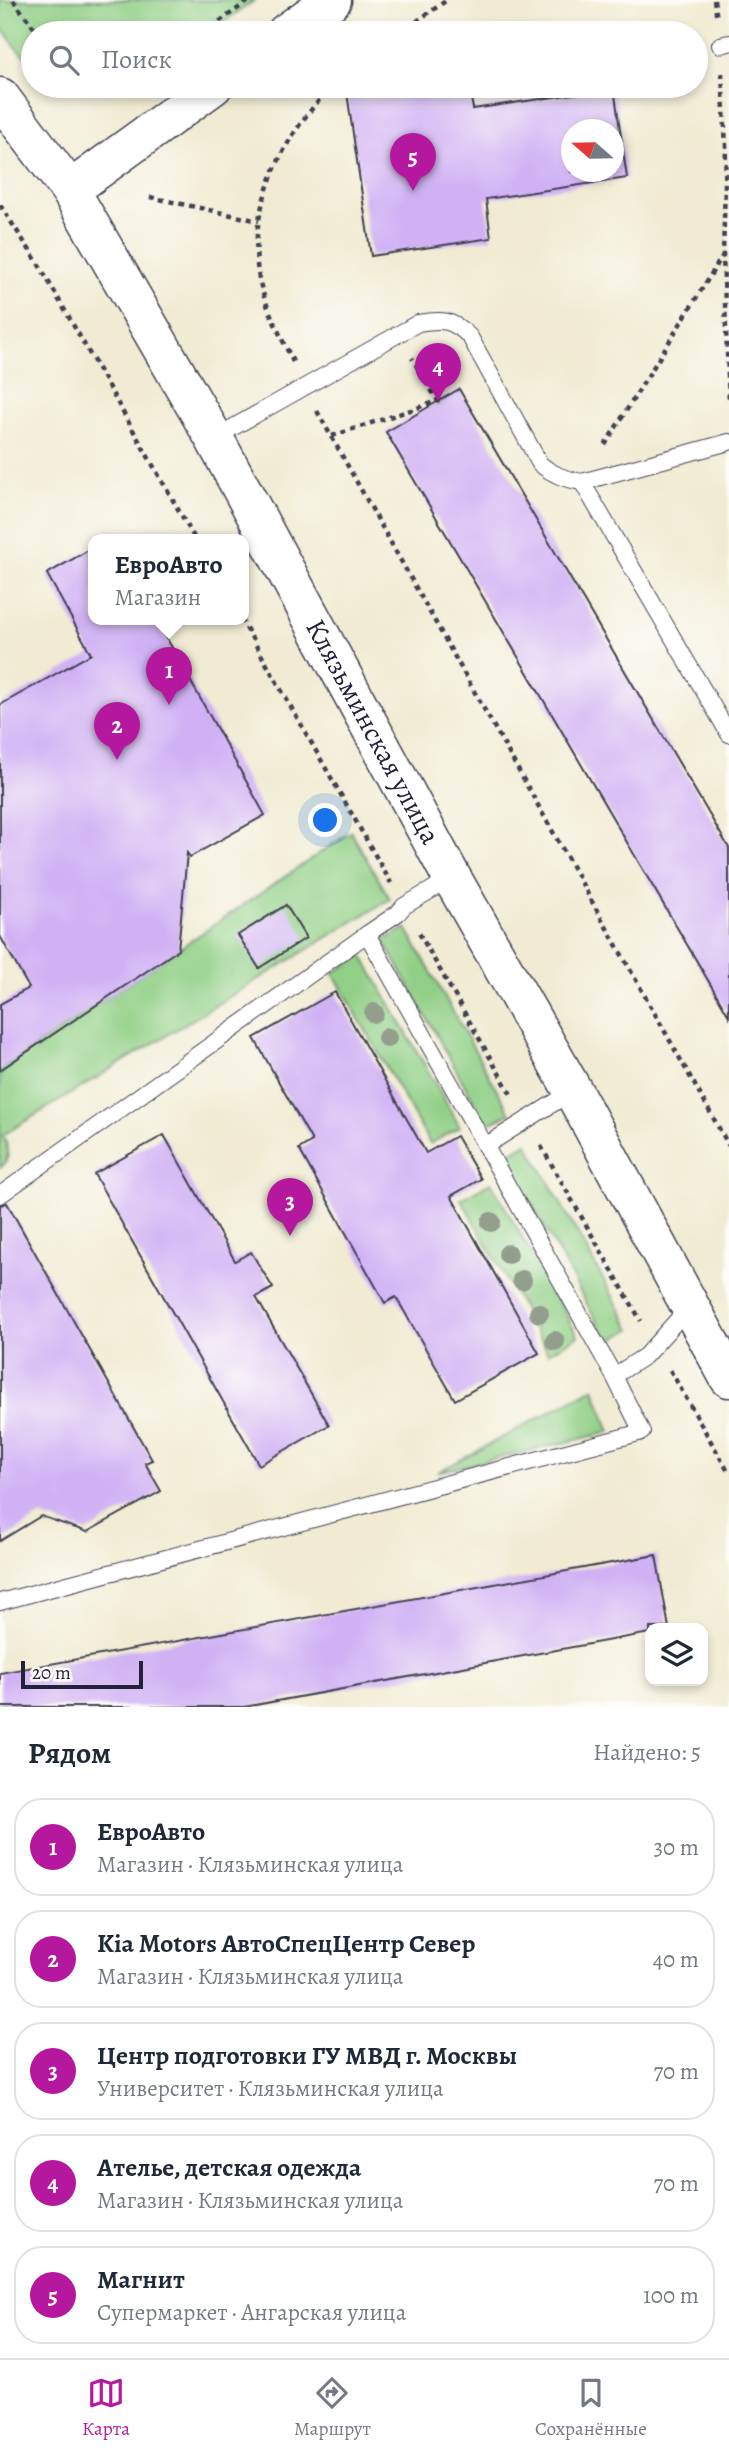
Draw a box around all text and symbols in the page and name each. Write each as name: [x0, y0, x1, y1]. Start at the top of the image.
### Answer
search box: [21, 21, 708, 98]
icon: search: [45, 41, 83, 79]
text: Поиск: [101, 42, 172, 77]
north arrow: [561, 119, 624, 182]
pin: 5: [390, 133, 436, 191]
pin: 4: [415, 343, 461, 401]
popup: [88, 534, 249, 625]
text: ЕвроАвто: [114, 547, 223, 582]
text: Магазин: [114, 582, 201, 613]
street label: Клязьминская улица: [296, 612, 449, 851]
pin: 1: [146, 647, 192, 705]
pin: 2: [94, 702, 140, 760]
your location: [308, 803, 342, 837]
pin: 3: [267, 1178, 313, 1236]
map controls: [645, 1623, 708, 1686]
button: layers: [645, 1623, 708, 1686]
scale bar: [21, 1658, 144, 1690]
text: 20 m: [32, 1660, 71, 1686]
text: Рядом: [28, 1733, 111, 1773]
text: Найдено: 5: [593, 1737, 701, 1768]
text: ЕвроАвто: [97, 1814, 205, 1849]
text: 1: [49, 1832, 57, 1863]
text: 30 m: [653, 1832, 699, 1863]
text: Магазин · Клязьминская улица: [97, 1849, 403, 1880]
text: Kia Motors АвтоСпецЦентр Север: [97, 1926, 475, 1961]
text: 2: [47, 1944, 59, 1975]
text: 40 m: [653, 1944, 699, 1975]
text: Магазин · Клязьминская улица: [97, 1961, 403, 1992]
text: Центр подготовки ГУ МВД г. Москвы: [97, 2038, 517, 2073]
text: 3: [48, 2056, 58, 2087]
text: 70 m: [653, 2056, 699, 2087]
text: Университет · Клязьминская улица: [97, 2073, 444, 2104]
text: Ателье, детская одежда: [97, 2150, 361, 2185]
text: 4: [48, 2168, 58, 2199]
text: 70 m: [653, 2168, 699, 2199]
text: Магазин · Клязьминская улица: [97, 2185, 403, 2216]
text: Магнит: [97, 2262, 185, 2297]
text: 5: [48, 2280, 58, 2311]
text: 100 m: [643, 2280, 699, 2311]
text: Супермаркет · Ангарская улица: [97, 2297, 406, 2328]
tab: Карта: [82, 2374, 130, 2442]
tab: Маршрут: [294, 2374, 371, 2442]
tab: Сохранённые: [535, 2374, 647, 2442]

